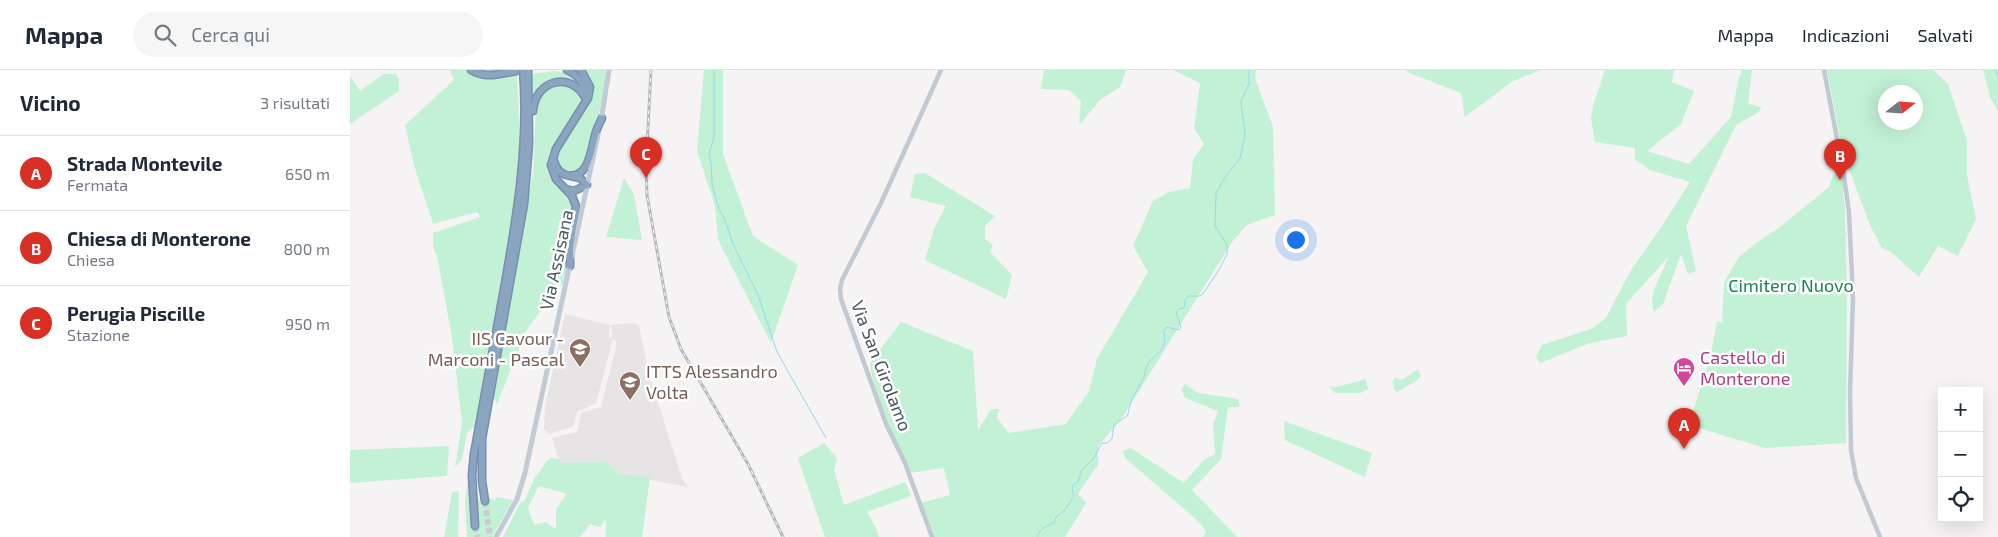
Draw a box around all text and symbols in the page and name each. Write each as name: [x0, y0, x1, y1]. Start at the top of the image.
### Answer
search box: [133, 12, 483, 57]
text: Mappa: [25, 20, 103, 49]
icon: search: [151, 21, 179, 49]
text: Cerca qui: [191, 23, 270, 46]
text: Mappa: [1718, 24, 1774, 46]
text: Indicazioni: [1802, 24, 1889, 46]
text: Salvati: [1917, 24, 1973, 46]
north arrow: [1878, 85, 1923, 130]
text: Vicino: [20, 90, 81, 115]
text: 3 risultati: [260, 93, 330, 112]
pin: C: [630, 137, 662, 178]
pin: B: [1824, 139, 1856, 180]
text: Strada Montevile: [67, 152, 222, 175]
text: A: [31, 164, 41, 183]
text: 650 m: [285, 164, 330, 183]
text: Fermata: [67, 175, 128, 194]
street label: Via Assisana: [535, 208, 577, 312]
text: Chiesa di Monterone: [67, 227, 251, 250]
your location: [1283, 227, 1309, 253]
text: B: [31, 239, 41, 258]
text: 800 m: [283, 239, 330, 258]
text: Chiesa: [67, 250, 115, 269]
park label: Cimitero Nuovo: [1728, 274, 1854, 296]
street label: Via San Girolamo: [847, 297, 917, 434]
text: Perugia Piscille: [67, 302, 205, 325]
text: C: [31, 314, 41, 333]
text: 950 m: [285, 314, 330, 333]
text: Stazione: [67, 325, 130, 344]
place label: IIS Cavour - Marconi - Pascal: [428, 327, 565, 370]
school or university icon: IIS Cavour - Marconi - Pascal: [568, 337, 592, 368]
place label: Castello di Monterone: [1700, 346, 1790, 389]
hotel icon: Castello di Monterone: [1672, 356, 1696, 387]
place label: ITTS Alessandro Volta: [646, 360, 778, 403]
school or university icon: ITTS Alessandro Volta: [618, 370, 642, 401]
map controls: [1938, 387, 1983, 522]
button: +: [1938, 387, 1983, 432]
pin: A: [1668, 408, 1700, 449]
button: −: [1938, 432, 1983, 477]
button: locate: [1938, 477, 1983, 522]

